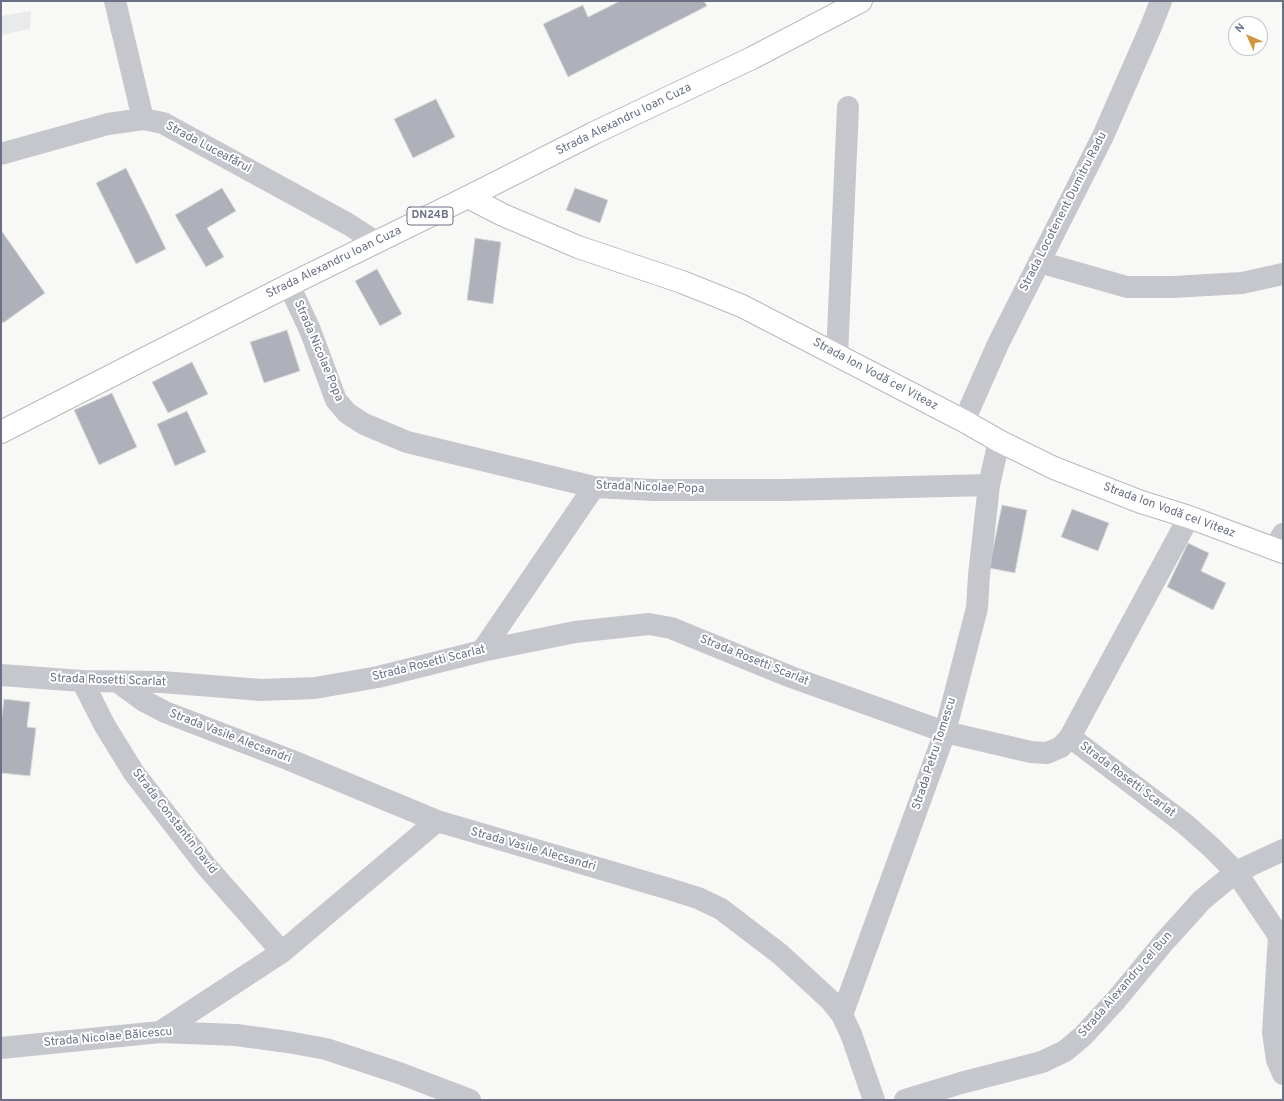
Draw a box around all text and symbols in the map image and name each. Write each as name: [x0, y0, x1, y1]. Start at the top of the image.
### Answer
north arrow: [1228, 16, 1268, 56]
text: N: [1232, 20, 1248, 36]
street label: Strada Alexandru Ioan Cuza: [554, 81, 694, 159]
street label: Strada Luceafărul: [163, 119, 253, 177]
street label: Strada Locotenent Dumitru Radu: [1017, 130, 1111, 294]
road number: DN24B: [407, 207, 453, 225]
street label: Strada Alexandru Ioan Cuza: [264, 224, 404, 302]
street label: Strada Nicolae Popa: [290, 298, 346, 404]
street label: Strada Ion Vodă cel Viteaz: [810, 336, 940, 414]
street label: Strada Nicolae Popa: [595, 479, 705, 497]
street label: Strada Ion Vodă cel Viteaz: [1101, 480, 1237, 542]
street label: Strada Rosetti Scarlat: [697, 633, 811, 689]
street label: Strada Rosetti Scarlat: [371, 643, 487, 685]
street label: Strada Rosetti Scarlat: [50, 672, 166, 690]
street label: Strada Petru Tomescu: [910, 696, 960, 812]
street label: Strada Vasile Alecsandri: [167, 707, 293, 767]
street label: Strada Rosetti Scarlat: [1076, 739, 1178, 821]
street label: Strada Constantin David: [129, 767, 219, 877]
street label: Strada Vasile Alecsandri: [469, 825, 597, 875]
street label: Strada Alexandru cel Bun: [1076, 929, 1176, 1041]
street label: Strada Nicolae Bălcescu: [43, 1025, 173, 1051]

